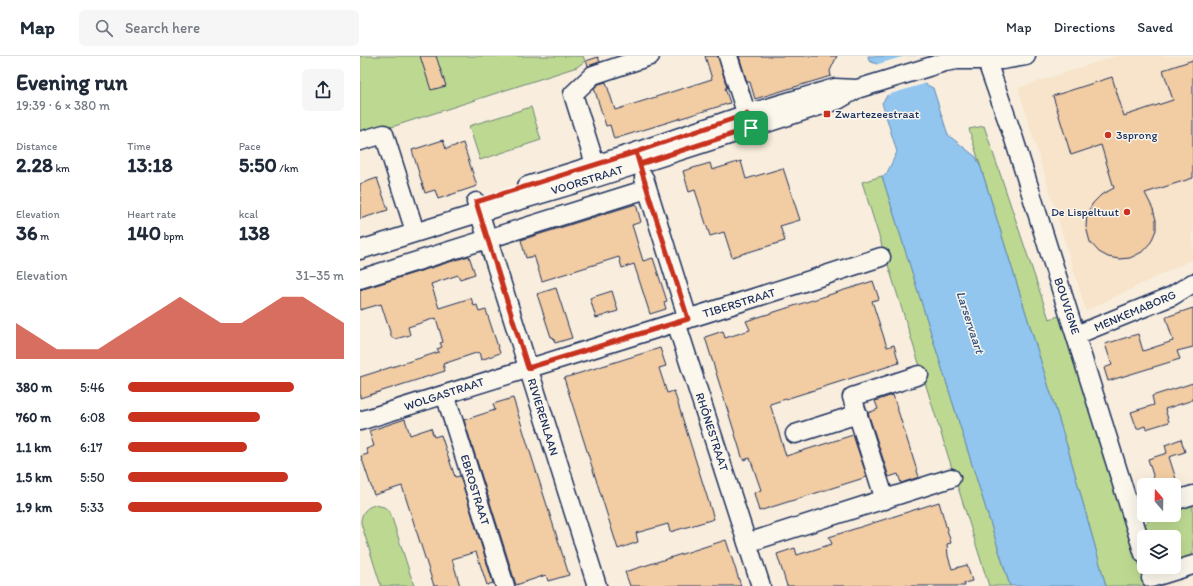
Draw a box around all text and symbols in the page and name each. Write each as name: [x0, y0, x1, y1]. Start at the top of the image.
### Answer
search box: [79, 10, 359, 46]
text: Map: [20, 16, 55, 39]
icon: search: [93, 17, 115, 39]
text: Search here: [125, 19, 200, 37]
text: Map: [1006, 19, 1032, 36]
text: Directions: [1054, 19, 1115, 36]
text: Saved: [1137, 19, 1173, 36]
text: Evening run: [16, 69, 128, 96]
button: share: [302, 69, 344, 111]
text: 19:39 · 6 × 380 m: [16, 98, 110, 113]
place label: Zwartezeestraat: [835, 107, 920, 121]
marker: Zwartezeestraat: [822, 109, 832, 119]
pin: [734, 111, 768, 145]
icon: arrive: [740, 117, 762, 139]
place label: 3sprong: [1116, 128, 1158, 142]
marker: 3sprong: [1103, 130, 1113, 140]
text: Distance: [16, 140, 57, 153]
text: Time: [127, 140, 151, 153]
text: Pace: [239, 140, 261, 153]
text: 2.28: [16, 153, 53, 177]
text: 13:18: [127, 153, 173, 177]
text: 5:50: [239, 153, 277, 177]
text: km: [53, 162, 70, 175]
text: /km: [277, 162, 299, 175]
street label: VOORSTRAAT: [549, 162, 625, 198]
place label: De Lispeltuut: [1051, 205, 1120, 219]
marker: De Lispeltuut: [1122, 207, 1132, 217]
text: Elevation: [16, 208, 60, 221]
text: Heart rate: [127, 208, 176, 221]
text: kcal: [239, 208, 258, 221]
text: 36: [16, 221, 37, 245]
text: 140: [127, 221, 161, 245]
text: 138: [239, 221, 270, 245]
text: m: [37, 230, 49, 243]
text: bpm: [161, 230, 184, 243]
text: Elevation: [16, 268, 68, 283]
text: 31–35 m: [296, 268, 344, 283]
street label: BOUVIGNE: [1051, 276, 1083, 337]
street label: TIBERSTRAAT: [701, 285, 777, 321]
street label: MENKEMABORG: [1092, 287, 1178, 335]
water label: Larservaart: [953, 289, 988, 356]
street label: WOLGASTRAAT: [402, 374, 486, 414]
street label: RIVIERENLAAN: [525, 377, 561, 457]
text: 380 m: [16, 380, 52, 395]
text: 5:46: [80, 380, 105, 395]
street label: RHÔNESTRAAT: [693, 391, 731, 473]
text: 760 m: [16, 410, 51, 425]
text: 6:08: [80, 410, 105, 425]
text: 1.1 km: [16, 440, 51, 455]
text: 6:17: [80, 440, 103, 455]
street label: EBROSTRAAT: [458, 453, 493, 527]
text: 1.5 km: [16, 470, 52, 485]
text: 5:50: [80, 470, 105, 485]
north arrow: [1137, 478, 1181, 522]
map controls: [1137, 478, 1181, 574]
text: 1.9 km: [16, 500, 52, 515]
text: 5:33: [80, 500, 104, 515]
button: layers: [1137, 530, 1181, 574]

